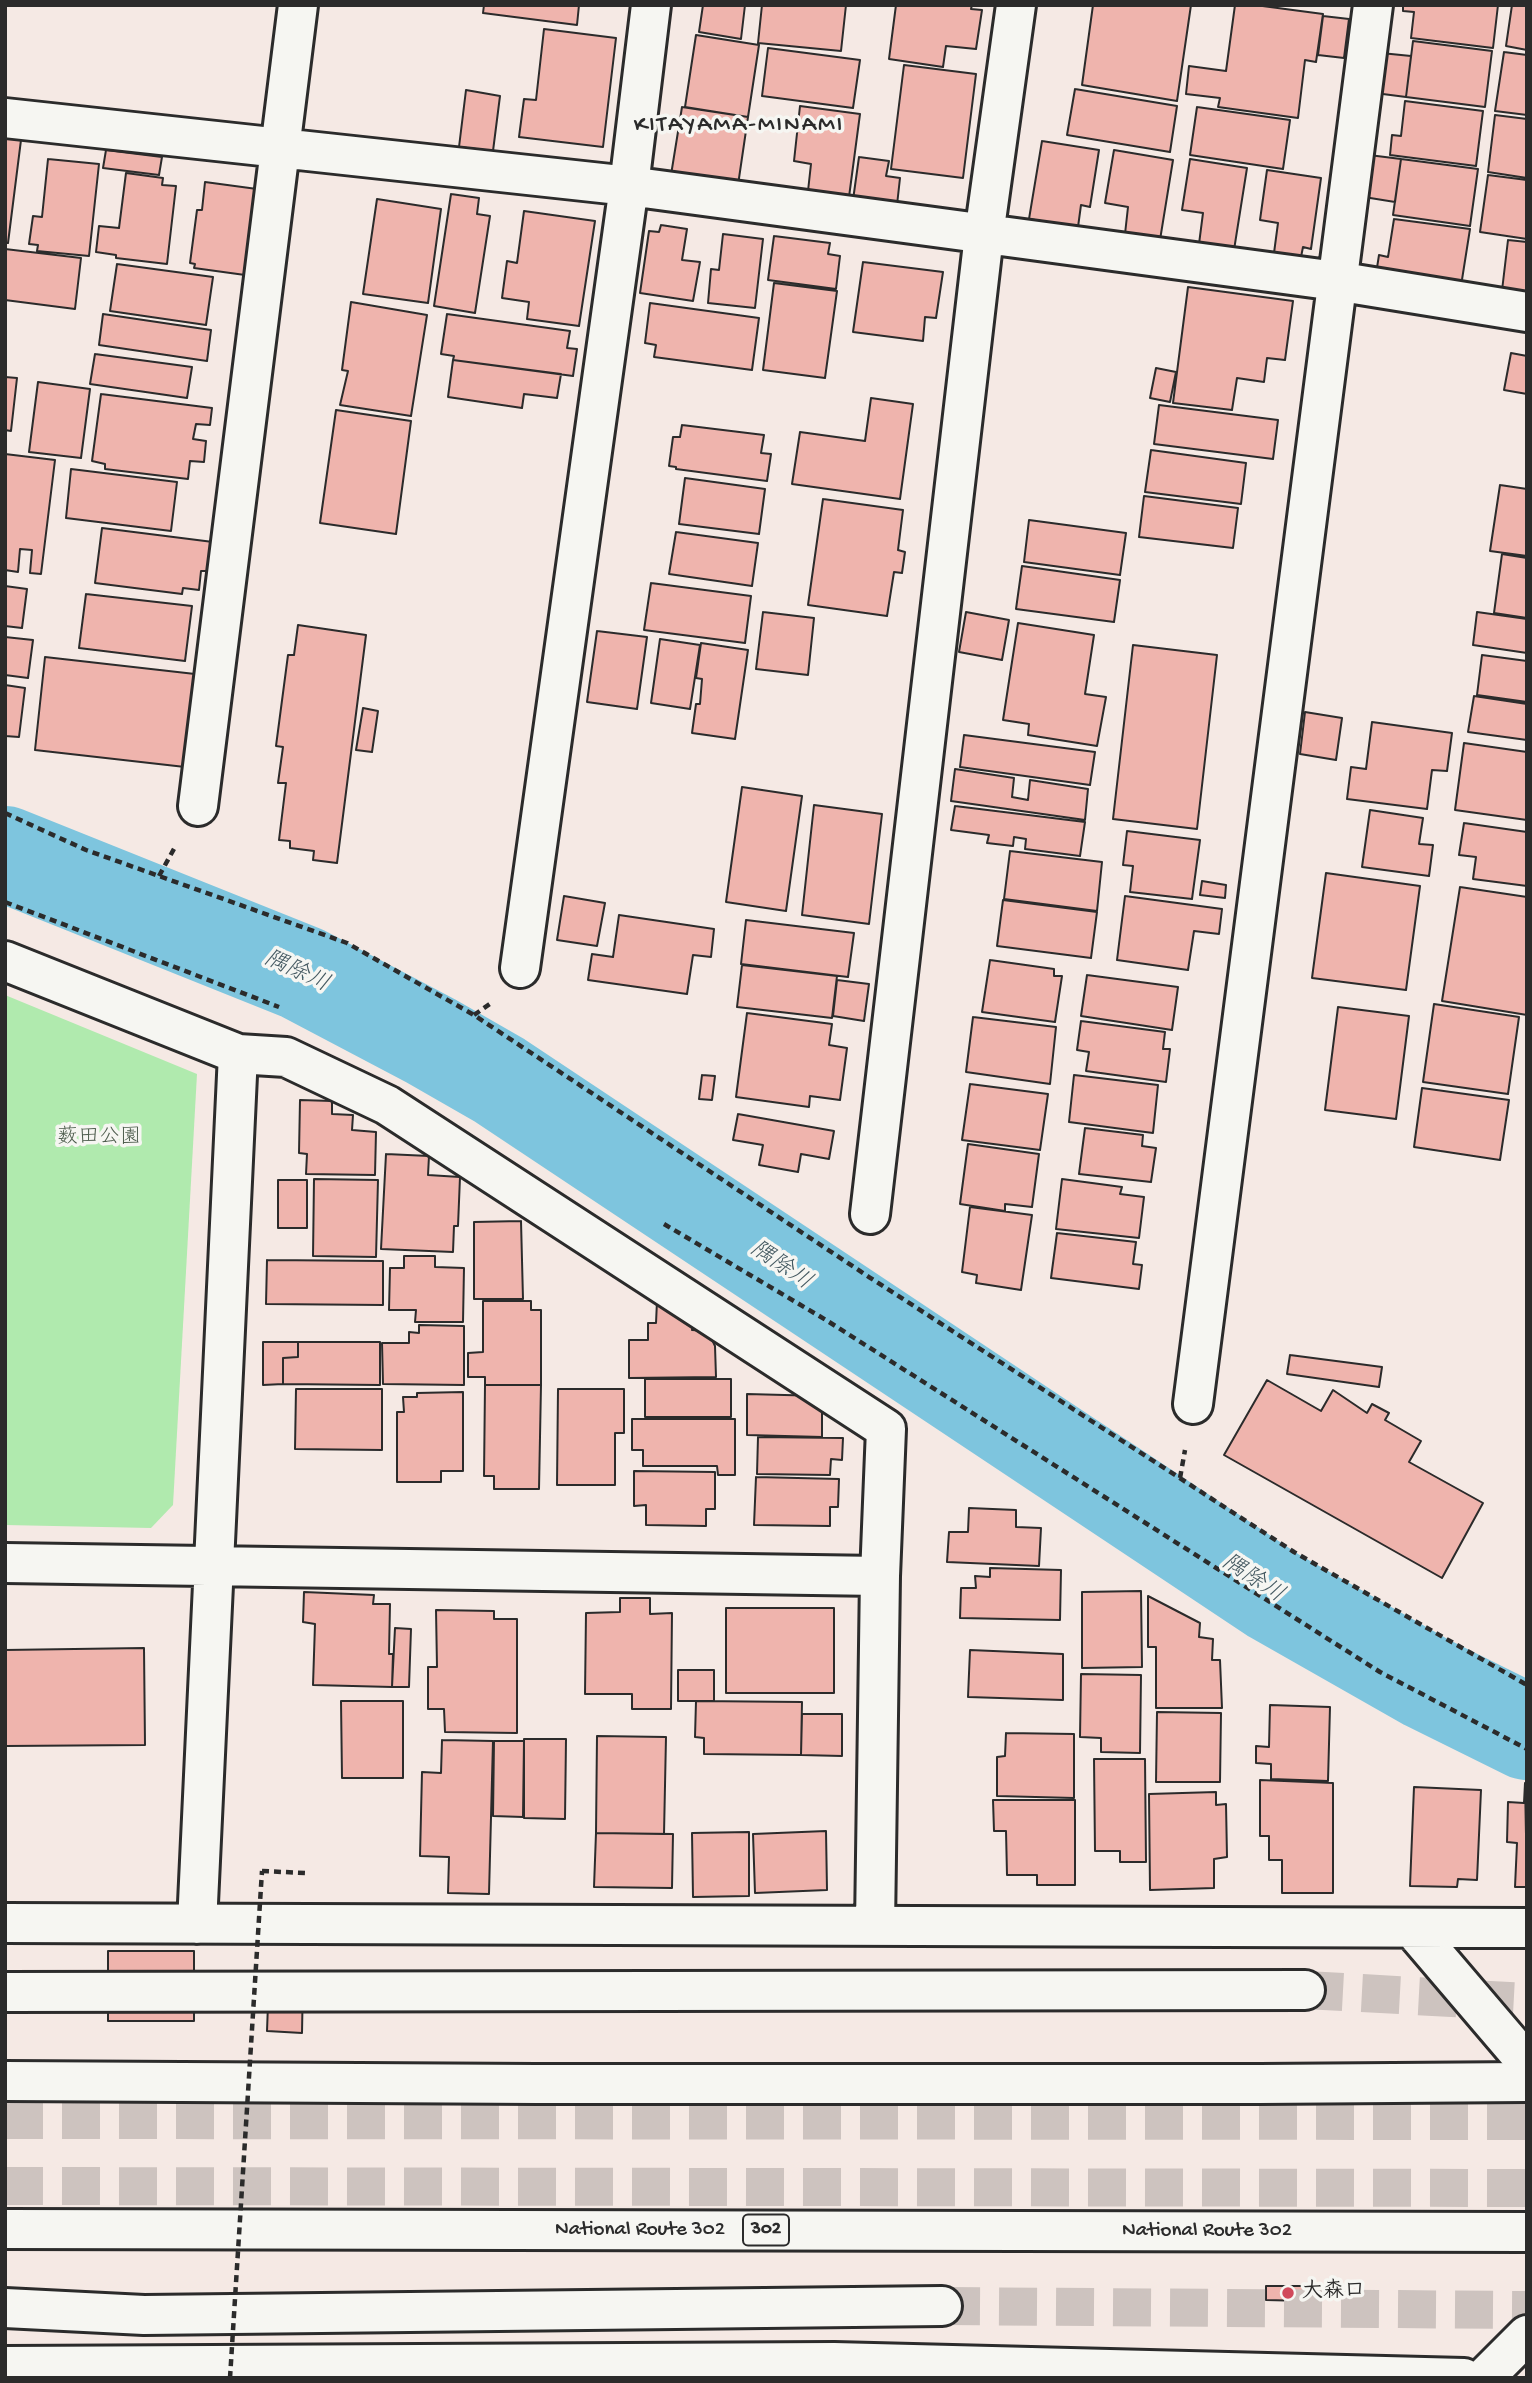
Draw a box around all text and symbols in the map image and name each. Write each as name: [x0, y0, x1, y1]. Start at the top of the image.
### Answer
district label: KITAYAMA-MINAMI: [636, 112, 842, 140]
water label: 隅除川: [259, 946, 333, 1000]
park label: 薮田公園: [57, 1126, 141, 1152]
water label: 隅除川: [744, 1236, 816, 1298]
water label: 隅除川: [1216, 1550, 1288, 1610]
road number: 302: [743, 2214, 789, 2246]
street label: National Route 302: [555, 2218, 725, 2244]
street label: National Route 302: [1122, 2219, 1292, 2245]
place label: 大森口: [1302, 2280, 1365, 2306]
marker: 大森口: [1280, 2285, 1296, 2301]

